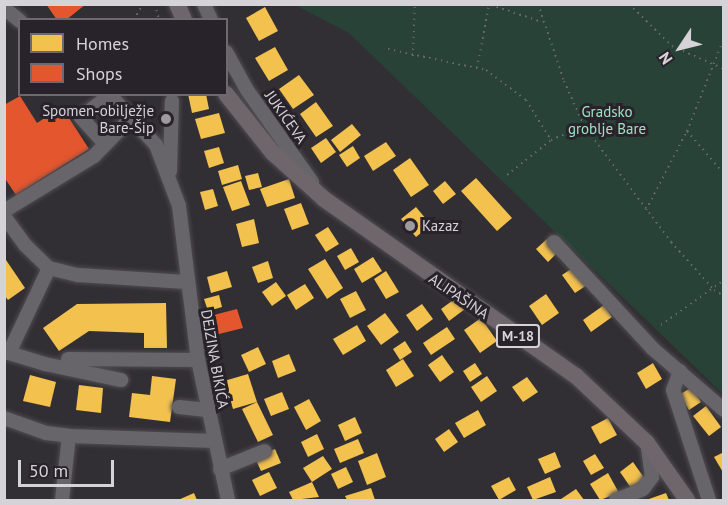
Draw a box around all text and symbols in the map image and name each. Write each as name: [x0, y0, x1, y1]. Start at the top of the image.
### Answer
legend: [18, 18, 228, 96]
north arrow: [650, 18, 710, 78]
text: Homes: [76, 32, 129, 55]
text: N: [654, 48, 676, 68]
text: Shops: [76, 62, 122, 85]
street label: JUKIĆEVA: [261, 87, 311, 147]
place label: Spomen-obilježje Bare-Šip: [42, 101, 154, 136]
park label: Gradsko groblje Bare: [568, 102, 646, 137]
marker: Spomen-obilježje Bare-Šip: [159, 112, 173, 126]
place label: Kazaz: [422, 217, 459, 235]
marker: Kazaz: [403, 219, 417, 233]
street label: ALIPAŠINA: [426, 269, 492, 323]
street label: DEJZINA BIKIĆA: [197, 308, 233, 410]
road number: M-18: [496, 325, 540, 347]
scale bar: [21, 448, 117, 486]
text: 50 m: [29, 459, 68, 482]

